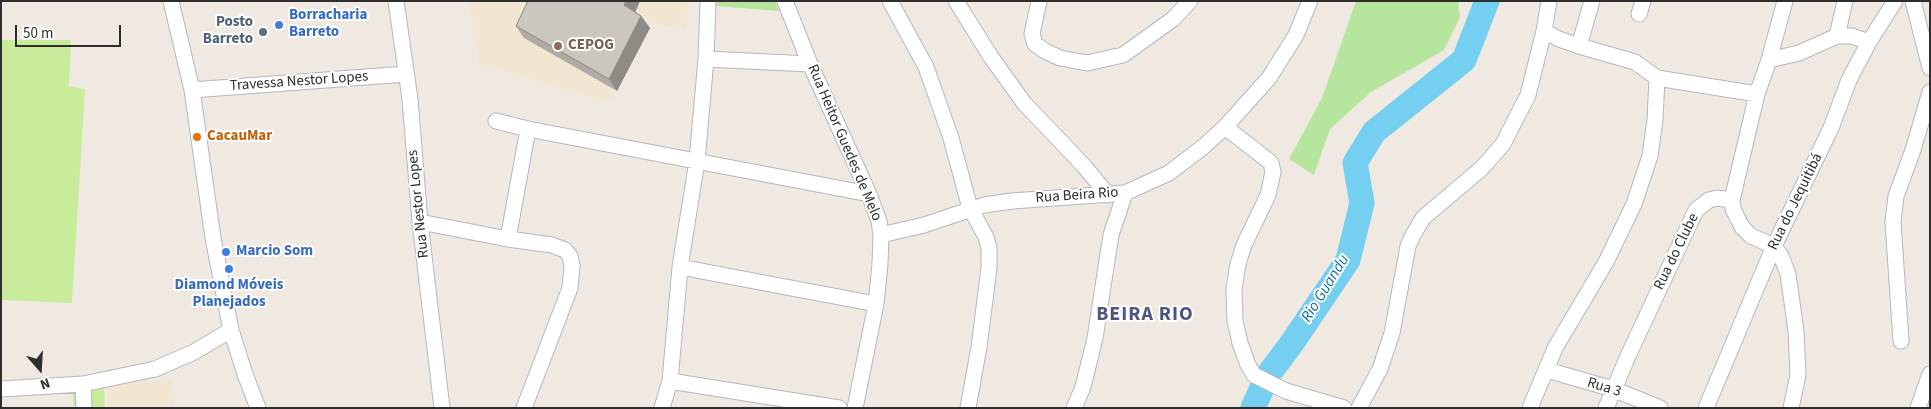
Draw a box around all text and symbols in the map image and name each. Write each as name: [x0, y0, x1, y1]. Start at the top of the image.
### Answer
place label: Borracharia Barreto: [289, 7, 367, 42]
place label: Posto Barreto: [203, 14, 253, 49]
scale bar: [18, 15, 124, 47]
marker: Borracharia Barreto: [273, 19, 285, 31]
text: 50 m: [23, 23, 53, 44]
marker: Posto Barreto: [257, 26, 269, 38]
place label: CEPOG: [568, 37, 614, 55]
marker: CEPOG: [552, 40, 564, 52]
street label: Rua Heitor Guedes de Melo: [803, 62, 885, 224]
street label: Travessa Nestor Lopes: [229, 68, 369, 96]
place label: CacauMar: [207, 128, 272, 146]
marker: CacauMar: [191, 131, 203, 143]
street label: Rua Nestor Lopes: [404, 149, 434, 259]
street label: Rua do Jequitibá: [1765, 150, 1827, 254]
street label: Rua Beira Rio: [1035, 184, 1119, 208]
street label: Rua do Clube: [1651, 211, 1703, 293]
place label: Marcio Som: [236, 243, 313, 261]
marker: Marcio Som: [220, 246, 232, 258]
water label: Rio Guandu: [1298, 252, 1354, 326]
marker: Diamond Móveis Planejados: [223, 263, 235, 275]
place label: Diamond Móveis Planejados: [175, 277, 283, 312]
district label: BEIRA RIO: [1095, 304, 1195, 328]
north arrow: [15, 344, 65, 394]
text: N: [37, 372, 53, 394]
street label: Rua 3: [1585, 374, 1623, 402]

